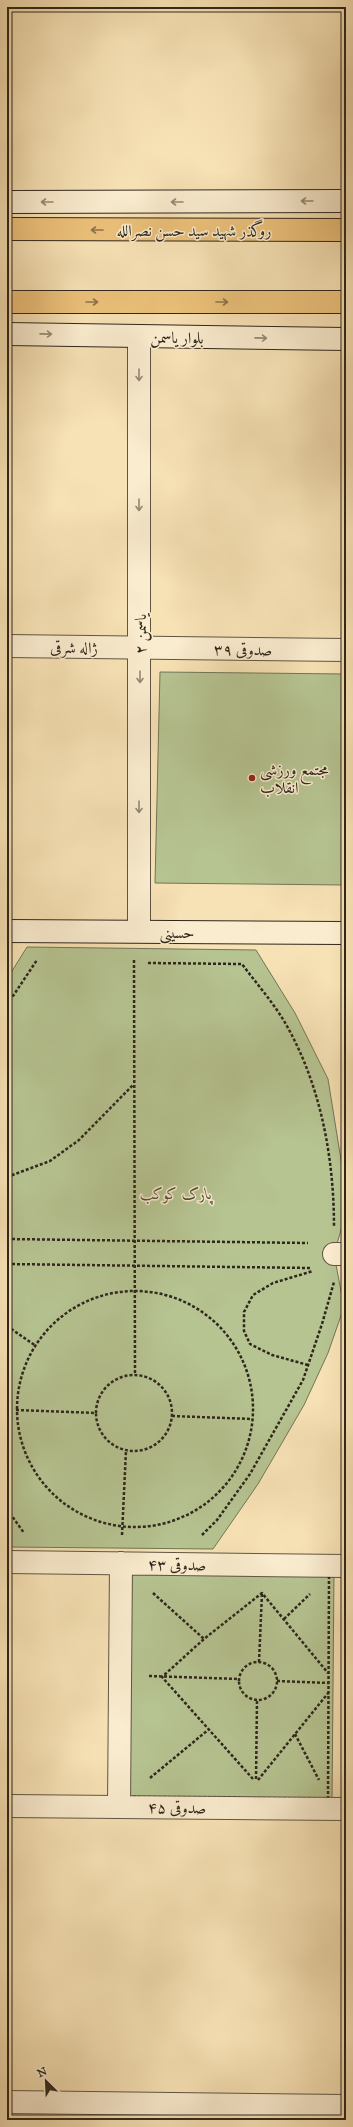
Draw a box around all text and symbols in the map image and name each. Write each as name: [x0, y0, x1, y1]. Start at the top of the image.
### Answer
one-way arrow: [301, 197, 314, 205]
one-way arrow: [41, 198, 54, 206]
one-way arrow: [171, 198, 184, 206]
street label: روگذر شهید سید حسن نصرالله: [117, 219, 272, 242]
one-way arrow: [91, 226, 104, 234]
one-way arrow: [85, 298, 98, 306]
one-way arrow: [215, 298, 228, 306]
street label: بلوار یاسمن: [150, 328, 204, 349]
one-way arrow: [39, 331, 52, 338]
one-way arrow: [254, 334, 267, 342]
one-way arrow: [135, 368, 143, 381]
one-way arrow: [135, 498, 143, 511]
street label: یاسمن ۲: [131, 613, 152, 654]
street label: ژاله شرقی: [50, 638, 98, 658]
street label: صدوقی ۳۹: [213, 639, 273, 660]
one-way arrow: [136, 670, 144, 683]
place label: مجتمع ورزشی انقلاب: [260, 760, 329, 798]
marker: مجتمع ورزشی انقلاب: [247, 773, 257, 783]
one-way arrow: [135, 800, 143, 813]
street label: حسینی: [159, 923, 195, 944]
park label: پارک کوکب: [140, 1184, 214, 1205]
street label: صدوقی ۴۳: [147, 1554, 207, 1575]
street label: صدوقی ۴۵: [147, 1797, 207, 1818]
north arrow: [26, 2061, 66, 2101]
text: N: [35, 2064, 50, 2080]

